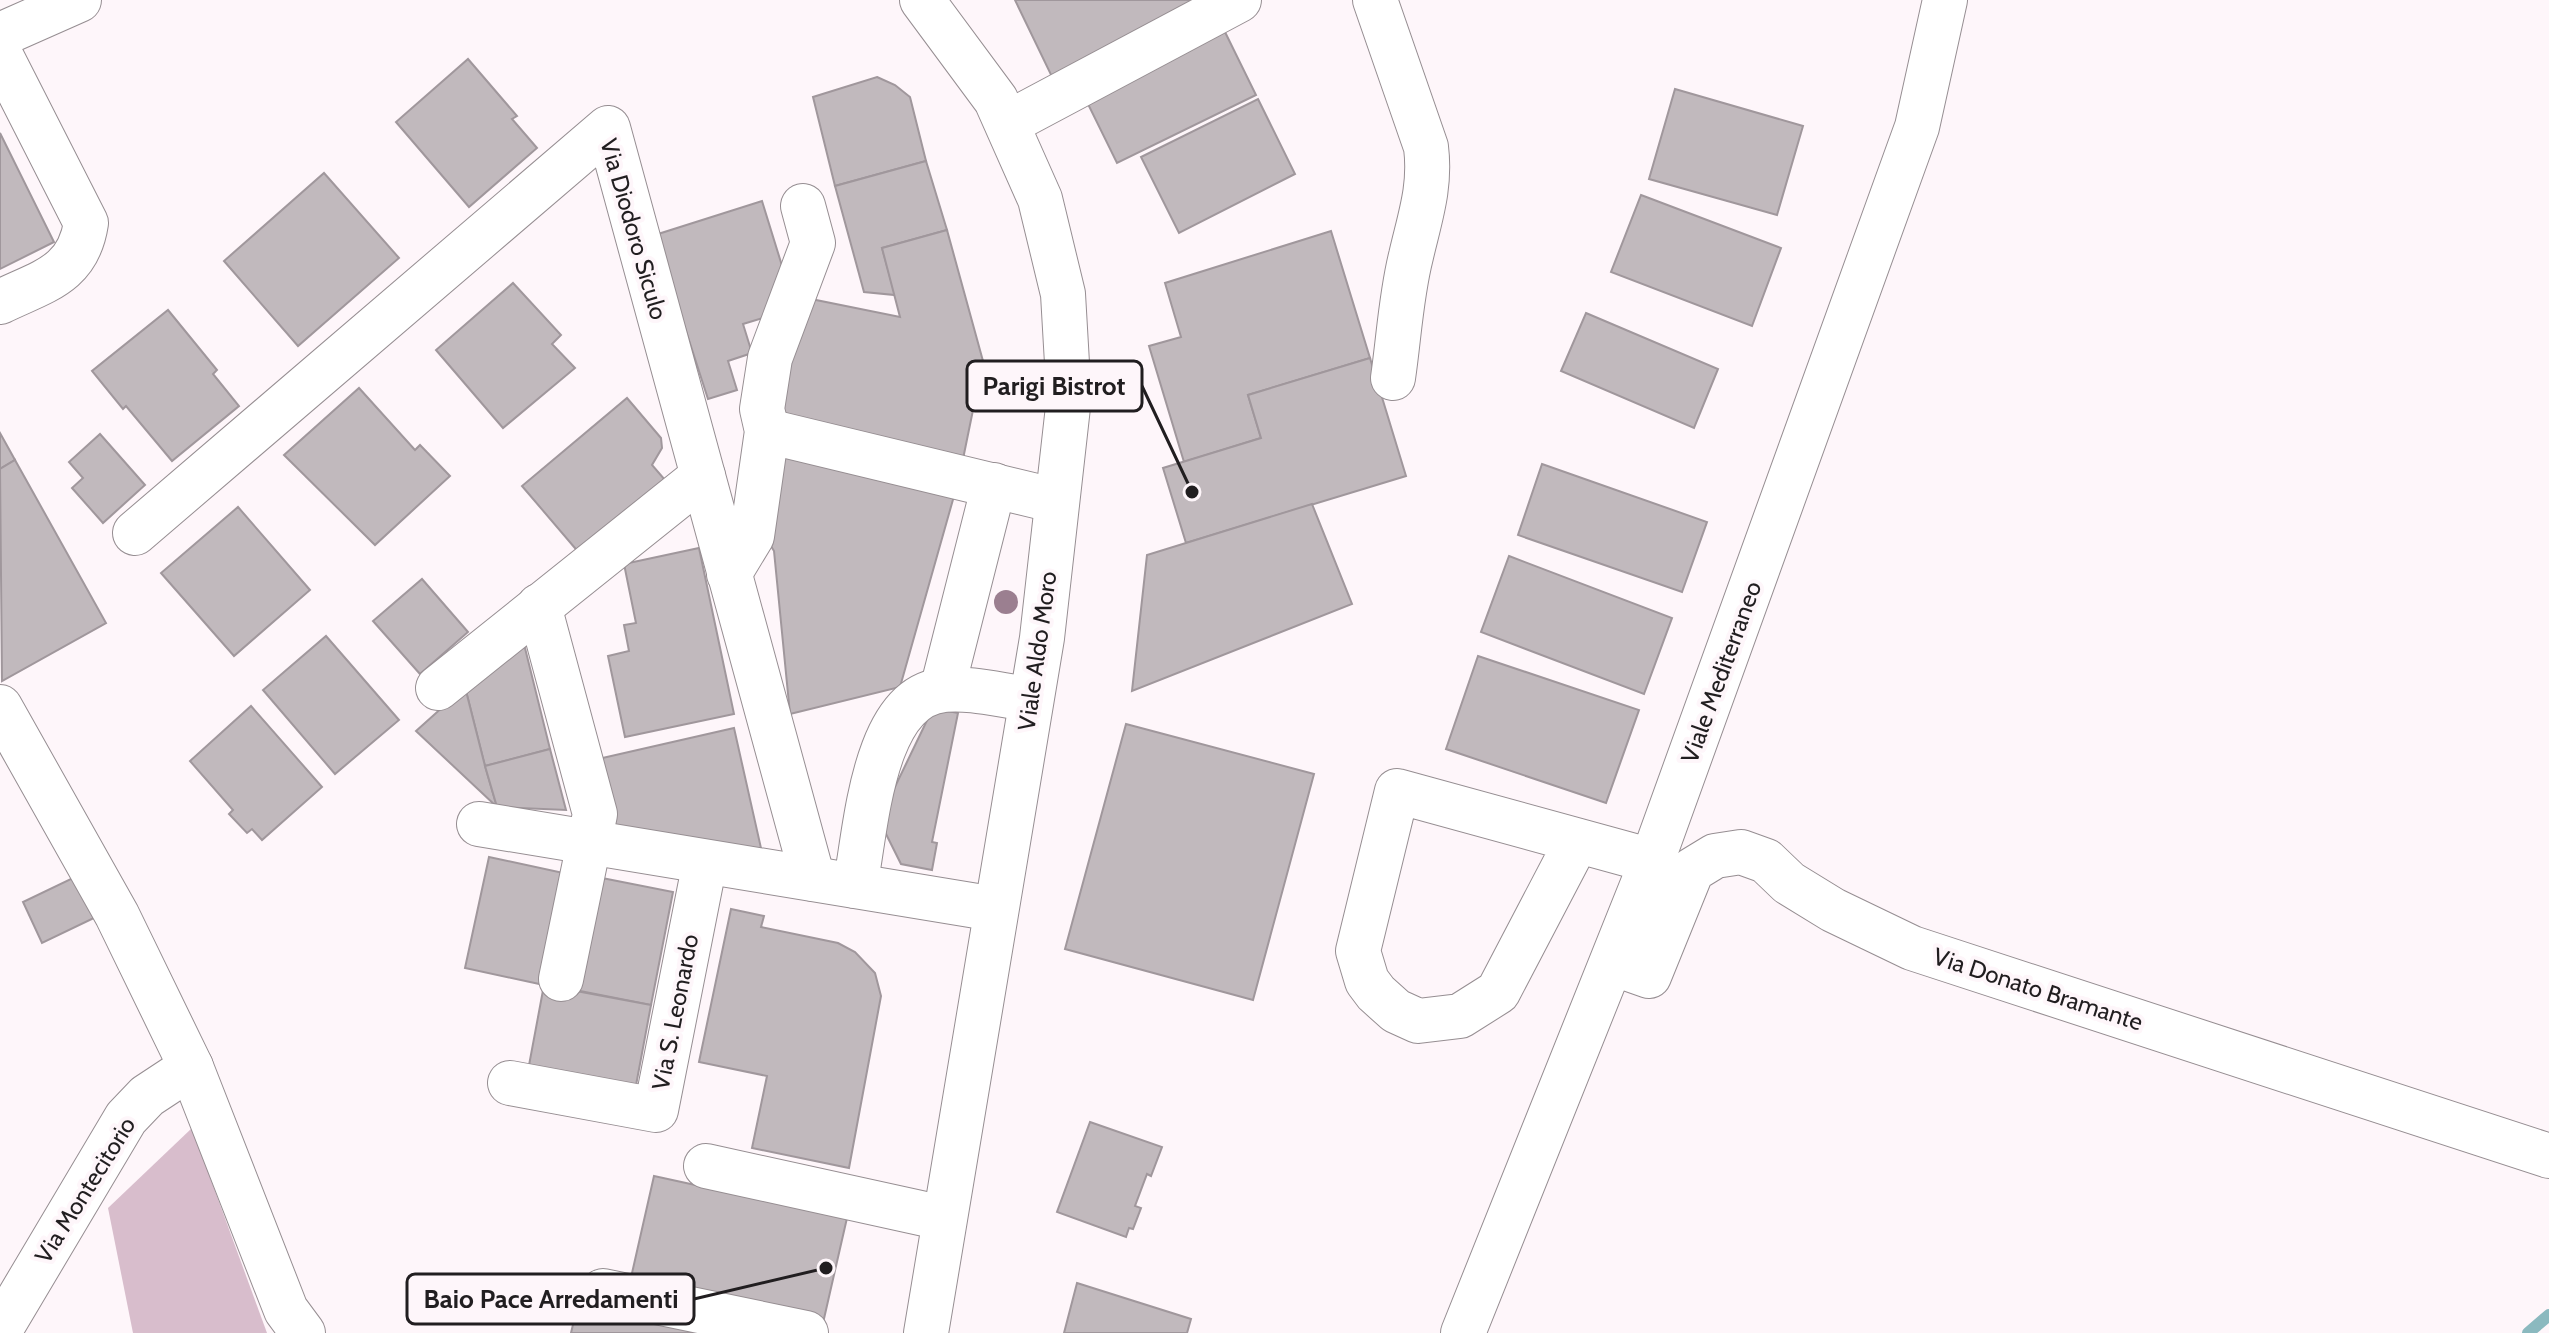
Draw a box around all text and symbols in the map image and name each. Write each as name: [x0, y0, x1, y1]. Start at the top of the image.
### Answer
street label: Via Diodoro Siculo: [594, 135, 674, 323]
callout: Parigi Bistrot: [967, 361, 1142, 411]
text: Parigi Bistrot: [983, 370, 1125, 402]
street label: Viale Aldo Moro: [1011, 570, 1063, 732]
street label: Viale Mediterraneo: [1675, 577, 1767, 767]
street label: Via S. Leonardo: [646, 932, 704, 1092]
street label: Via Donato Bramante: [1930, 941, 2146, 1037]
street label: Via Montecitorio: [29, 1112, 141, 1268]
callout: Baio Pace Arredamenti: [407, 1274, 694, 1324]
text: Baio Pace Arredamenti: [424, 1283, 678, 1315]

